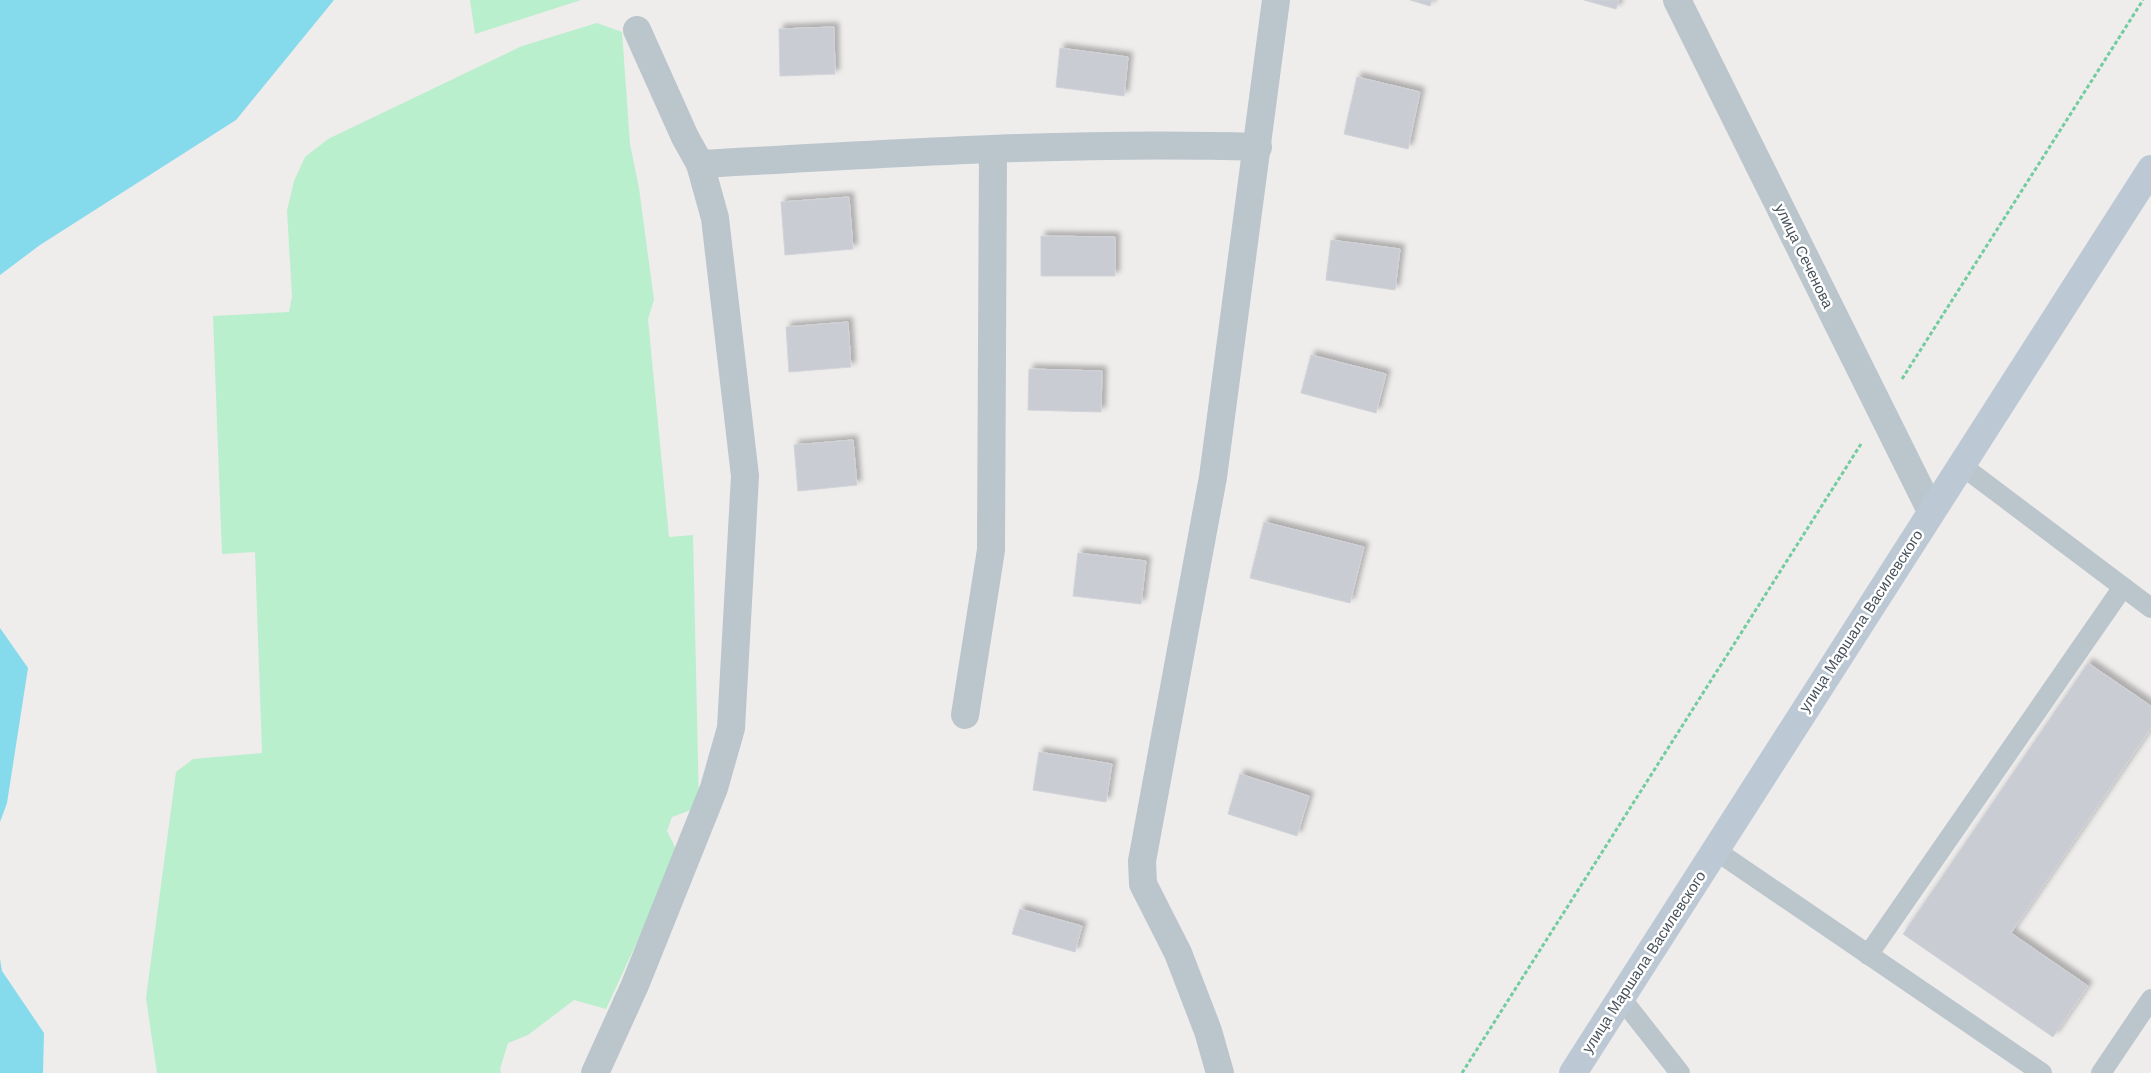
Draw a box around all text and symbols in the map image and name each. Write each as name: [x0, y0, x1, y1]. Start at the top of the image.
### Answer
street label: улица Сеченова: [1771, 201, 1837, 312]
street label: улица Маршала Василевского: [1795, 527, 1927, 715]
street label: улица Маршала Василевского: [1578, 868, 1710, 1056]

